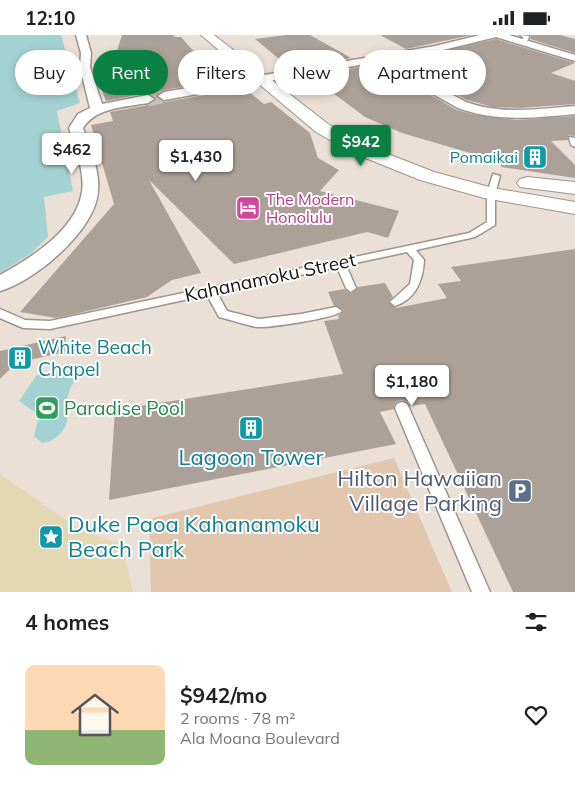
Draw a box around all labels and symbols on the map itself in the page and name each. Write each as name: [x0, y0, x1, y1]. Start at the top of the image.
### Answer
pin: $942: [331, 125, 391, 167]
pin: $462: [42, 133, 102, 175]
pin: $1,430: [155, 139, 237, 182]
building icon: Pomaikai: [522, 144, 548, 170]
place label: Pomaikai: [450, 147, 518, 167]
place label: The Modern Honolulu: [266, 189, 354, 227]
hotel icon: The Modern Honolulu: [235, 195, 261, 221]
street label: Kahanamoku Street: [182, 247, 358, 307]
place label: White Beach Chapel: [38, 335, 152, 381]
building icon: White Beach Chapel: [7, 345, 33, 371]
pin: $1,180: [371, 365, 453, 407]
sports icon: Paradise Pool: [34, 395, 60, 421]
place label: Paradise Pool: [64, 396, 184, 420]
building icon: Lagoon Tower: [238, 415, 264, 441]
place label: Lagoon Tower: [178, 443, 324, 471]
place label: Hilton Hawaiian Village Parking: [337, 464, 502, 517]
parking icon: Hilton Hawaiian Village Parking: [507, 478, 533, 504]
place label: Duke Paoa Kahanamoku Beach Park: [68, 510, 320, 563]
place icon: Duke Paoa Kahanamoku Beach Park: [38, 524, 64, 550]

